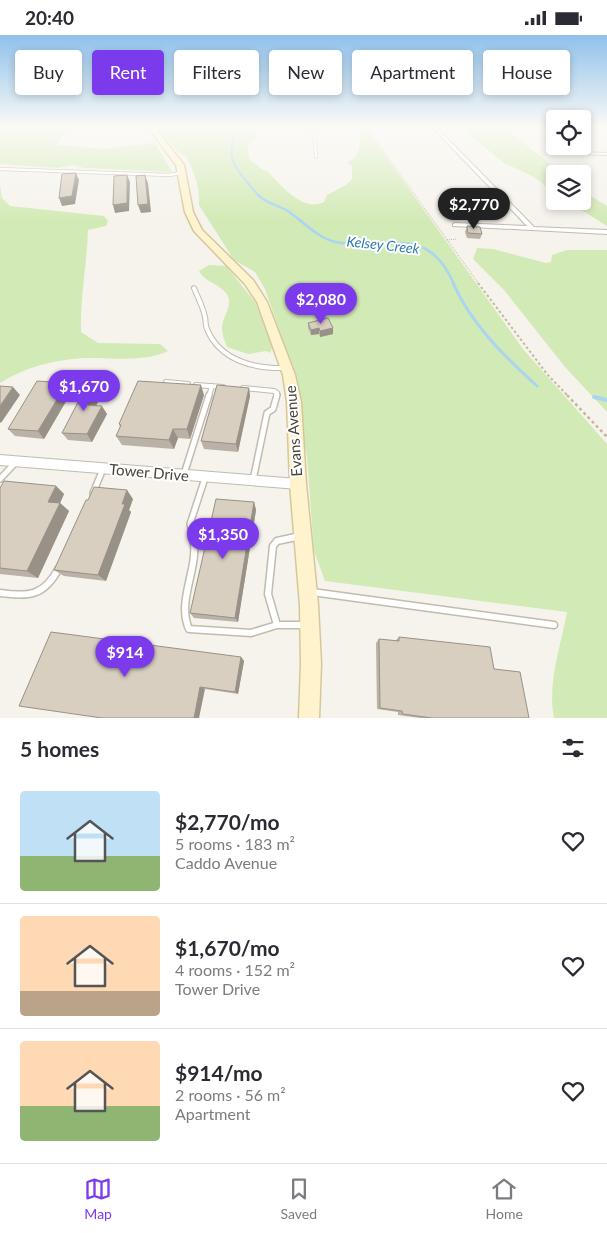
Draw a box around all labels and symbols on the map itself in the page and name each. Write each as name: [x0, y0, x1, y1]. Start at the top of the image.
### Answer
pin: $2,770: [433, 187, 515, 230]
water label: Kelsey Creek: [346, 232, 421, 257]
pin: $2,080: [280, 283, 362, 325]
pin: $1,670: [43, 369, 125, 412]
street label: Evans Avenue: [281, 385, 305, 477]
street label: Tower Drive: [109, 460, 190, 484]
pin: $1,350: [182, 517, 264, 560]
pin: $914: [95, 635, 155, 678]

